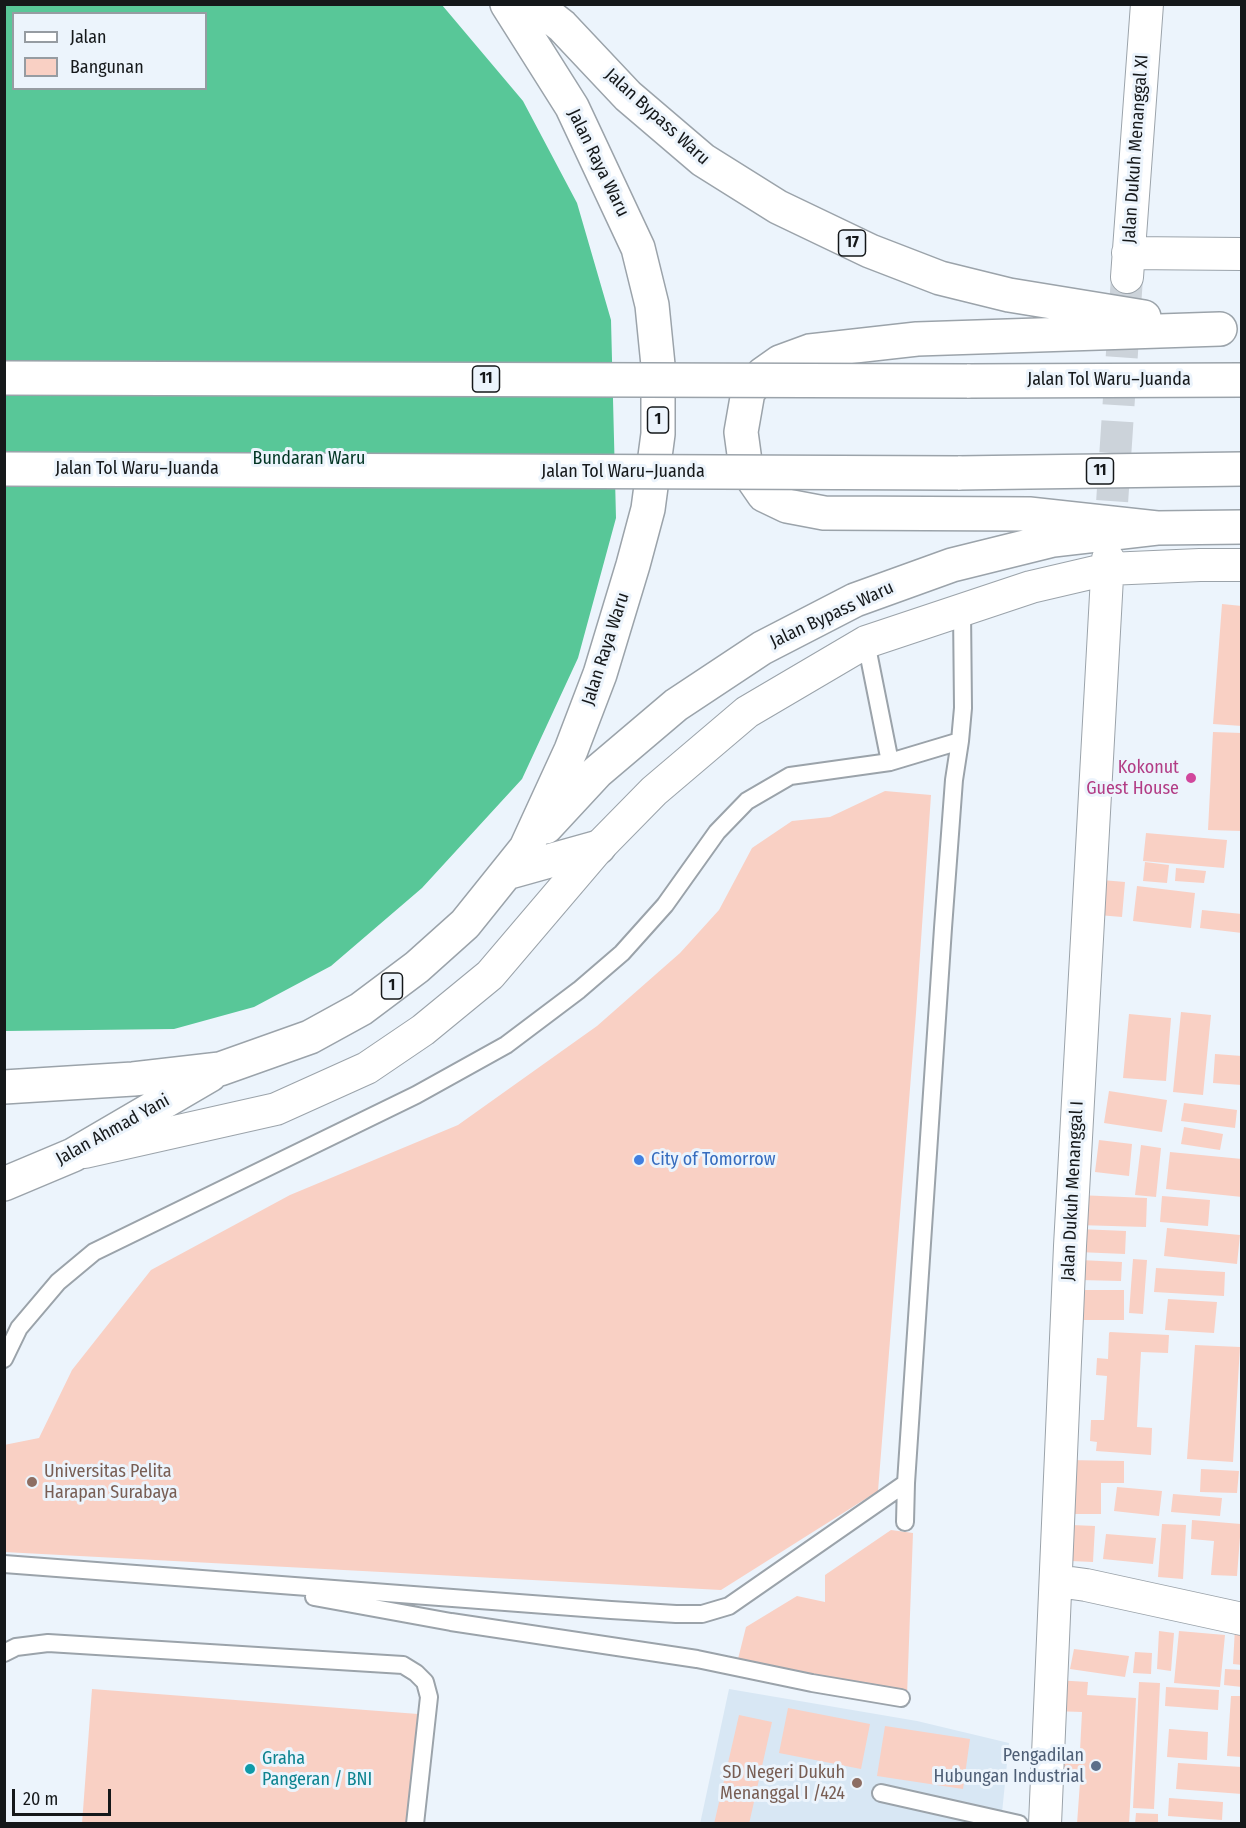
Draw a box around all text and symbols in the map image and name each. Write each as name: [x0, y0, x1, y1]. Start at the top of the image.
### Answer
legend: [12, 12, 207, 90]
text: Jalan: [70, 26, 107, 48]
street label: Jalan Dukuh Menanggal XI: [1119, 54, 1153, 244]
text: Bangunan: [70, 56, 144, 78]
street label: Jalan Bypass Waru: [600, 64, 714, 170]
street label: Jalan Raya Waru: [563, 106, 633, 220]
road number: 17: [838, 230, 866, 256]
road number: 11: [472, 366, 500, 392]
street label: Jalan Tol Waru–Juanda: [1027, 369, 1191, 391]
road number: 1: [648, 407, 668, 433]
park label: Bundaran Waru: [253, 448, 365, 470]
street label: Jalan Tol Waru–Juanda: [55, 458, 219, 480]
road number: 11: [1086, 458, 1114, 484]
street label: Jalan Tol Waru–Juanda: [541, 461, 705, 483]
street label: Jalan Bypass Waru: [767, 577, 897, 653]
street label: Jalan Raya Waru: [578, 590, 634, 708]
place label: Kokonut Guest House: [1086, 757, 1179, 800]
marker: Kokonut Guest House: [1184, 771, 1198, 785]
road number: 1: [382, 973, 402, 999]
street label: Jalan Ahmad Yani: [52, 1090, 174, 1170]
street label: Jalan Dukuh Menanggal I: [1057, 1100, 1089, 1282]
place label: City of Tomorrow: [651, 1149, 775, 1171]
marker: City of Tomorrow: [632, 1153, 646, 1167]
place label: Universitas Pelita Harapan Surabaya: [44, 1461, 178, 1504]
marker: Universitas Pelita Harapan Surabaya: [25, 1475, 39, 1489]
place label: Pengadilan Hubungan Industrial: [934, 1745, 1084, 1788]
place label: Graha Pangeran / BNI: [262, 1748, 372, 1790]
marker: Pengadilan Hubungan Industrial: [1089, 1759, 1103, 1773]
marker: Graha Pangeran / BNI: [243, 1762, 257, 1776]
place label: SD Negeri Dukuh Menanggal I /424: [720, 1762, 845, 1804]
marker: SD Negeri Dukuh Menanggal I /424: [850, 1776, 864, 1790]
scale bar: [15, 1777, 114, 1815]
text: 20 m: [23, 1788, 58, 1810]

